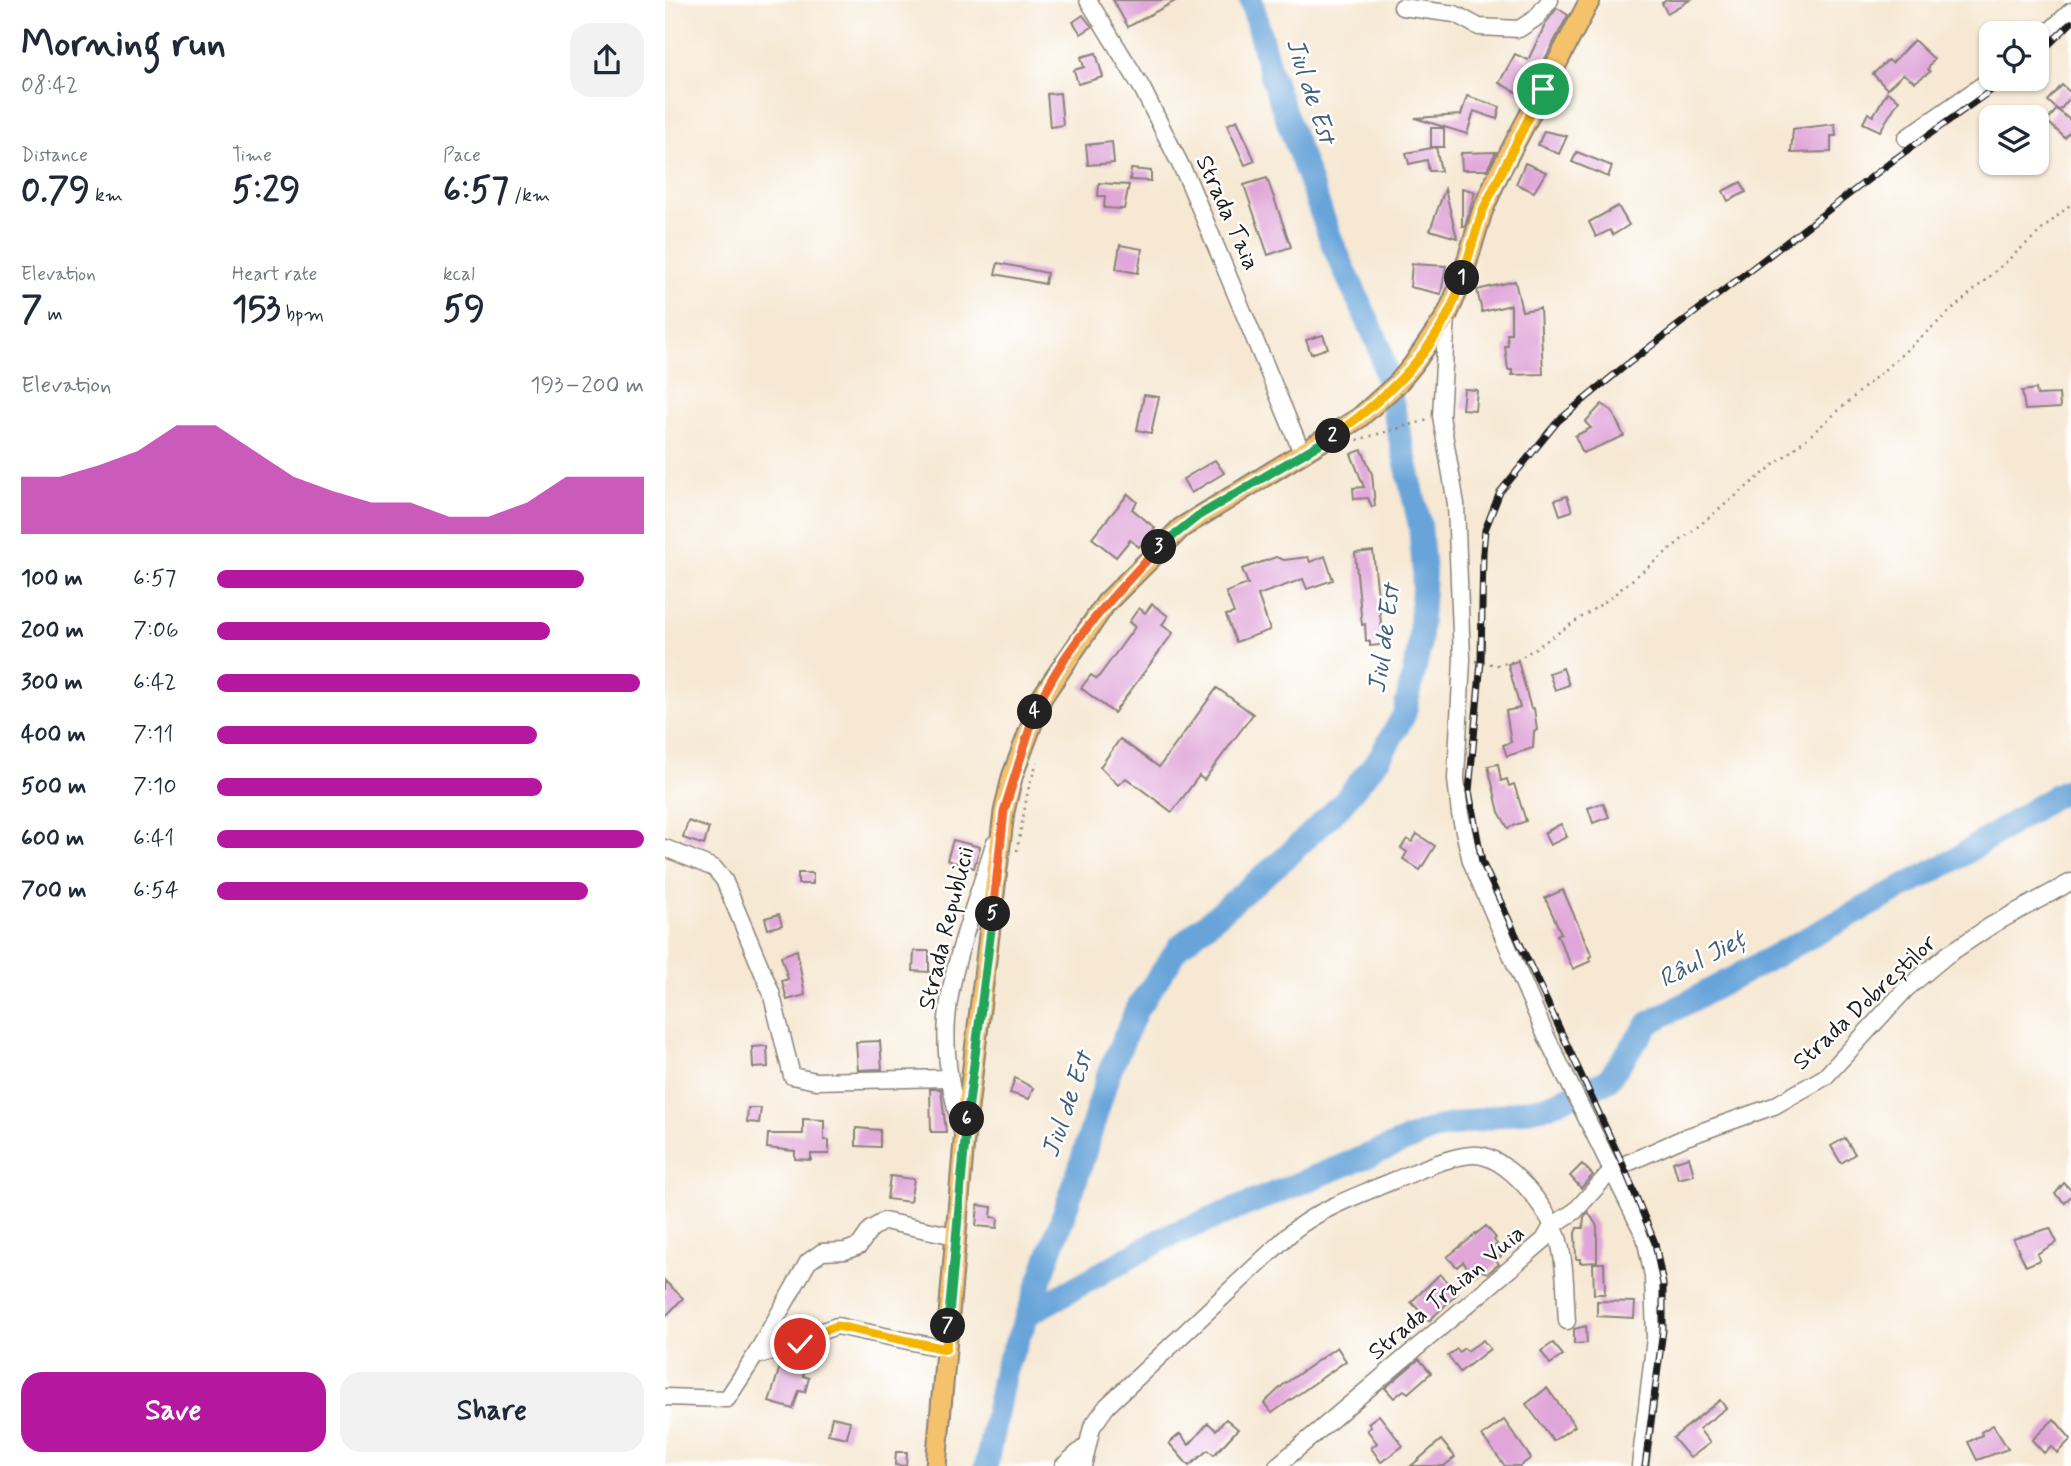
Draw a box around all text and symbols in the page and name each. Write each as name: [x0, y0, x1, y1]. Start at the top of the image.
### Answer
text: Morning run: [21, 20, 226, 69]
map controls: [1979, 21, 2049, 175]
button: locate: [1979, 21, 2049, 91]
button: share: [570, 23, 644, 97]
water label: Jiul de Est: [1277, 34, 1344, 151]
pin: [1513, 59, 1573, 119]
icon: arrive: [1524, 70, 1562, 108]
text: 08:42: [21, 71, 78, 101]
button: layers: [1979, 105, 2049, 175]
text: Distance: [21, 143, 88, 168]
text: Time: [232, 143, 272, 168]
text: Pace: [443, 143, 481, 168]
street label: Strada Taia: [1188, 151, 1266, 275]
text: 0.79: [21, 168, 90, 214]
text: 5:29: [232, 168, 300, 214]
text: 6:57: [443, 168, 509, 214]
text: km: [90, 183, 123, 208]
text: /km: [509, 183, 550, 208]
pin: 1: [1445, 260, 1479, 296]
text: Elevation: [21, 262, 96, 287]
text: Heart rate: [232, 262, 317, 287]
text: kcal: [443, 262, 475, 287]
text: 1: [1457, 265, 1466, 290]
text: 7: [21, 287, 42, 333]
text: 153: [232, 287, 281, 333]
text: 59: [443, 287, 485, 333]
text: m: [42, 302, 63, 327]
text: bpm: [281, 302, 324, 327]
text: Elevation: [21, 371, 112, 401]
text: 193–200 m: [530, 371, 644, 401]
pin: 2: [1315, 418, 1351, 453]
text: 2: [1328, 423, 1337, 448]
pin: 3: [1141, 530, 1177, 564]
text: 3: [1154, 534, 1163, 559]
text: 100 m: [21, 564, 83, 594]
text: 6:57: [133, 564, 176, 594]
water label: Jiul de Est: [1361, 579, 1410, 696]
text: 200 m: [21, 616, 84, 646]
text: 7:06: [133, 616, 179, 646]
text: 300 m: [21, 668, 83, 698]
text: 6:42: [133, 668, 176, 698]
pin: 4: [1017, 694, 1053, 730]
text: 4: [1029, 699, 1040, 724]
text: 400 m: [21, 720, 86, 750]
text: 7:11: [133, 720, 173, 750]
text: 500 m: [21, 772, 86, 802]
text: 7:10: [133, 772, 177, 802]
text: 600 m: [21, 824, 84, 854]
text: 6:41: [133, 824, 174, 854]
street label: Strada Republicii: [912, 843, 982, 1013]
text: 700 m: [21, 876, 86, 906]
text: 6:54: [133, 876, 179, 906]
pin: 5: [975, 897, 1011, 932]
text: 5: [987, 901, 998, 926]
water label: Râul Jieț: [1653, 922, 1754, 997]
street label: Strada Dobreștilor: [1787, 928, 1944, 1078]
water label: Jiul de Est: [1034, 1045, 1103, 1162]
pin: 6: [949, 1102, 985, 1136]
text: 6: [962, 1106, 971, 1131]
street label: Strada Traian Vuia: [1362, 1218, 1532, 1368]
pin: 7: [931, 1308, 965, 1344]
text: 7: [942, 1313, 953, 1338]
pin: [770, 1314, 830, 1374]
icon: check: [781, 1325, 819, 1363]
button: Save: [21, 1372, 326, 1452]
button: Share: [340, 1372, 644, 1452]

